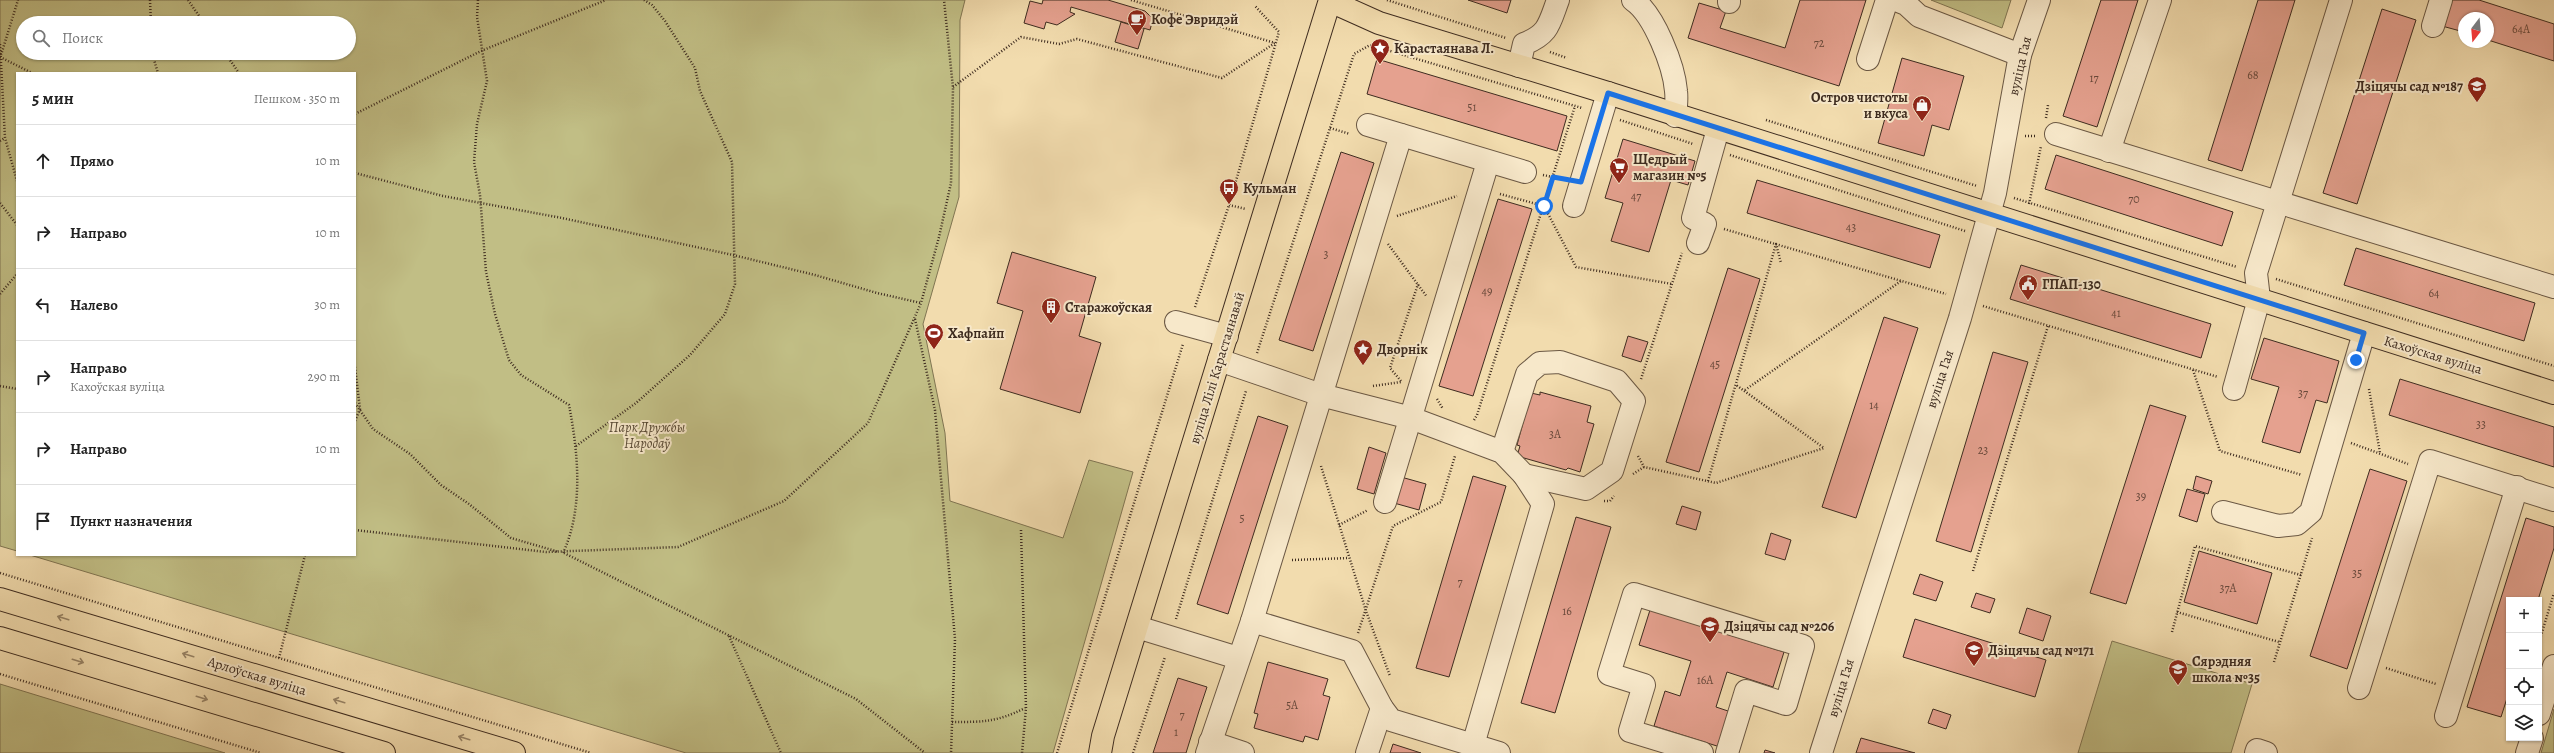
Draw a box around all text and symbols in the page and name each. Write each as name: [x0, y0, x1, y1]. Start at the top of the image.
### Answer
cafe icon: Кофе Эвридэй: [1126, 8, 1148, 36]
place label: Кофе Эвридэй: [1151, 10, 1238, 29]
north arrow: [2458, 12, 2494, 48]
search box: [16, 16, 356, 60]
house number: 64А: [2512, 21, 2531, 37]
icon: search: [30, 27, 52, 49]
text: Поиск: [62, 28, 103, 48]
street label: вуліца Гая: [2004, 34, 2036, 97]
house number: 72: [1814, 35, 1825, 51]
place icon: Карастаянава Л.: [1369, 37, 1391, 65]
place label: Карастаянава Л.: [1394, 39, 1494, 58]
house number: 68: [2247, 67, 2259, 83]
house number: 17: [2089, 70, 2100, 86]
school or university icon: Дзіцячы сад №187: [2466, 75, 2488, 103]
place label: Дзіцячы сад №187: [2355, 77, 2463, 96]
text: 5 мин: [32, 87, 74, 110]
place label: Остров чистоты и вкуса: [1811, 88, 1908, 123]
text: Пешком · 350 m: [254, 90, 340, 107]
shop icon: Остров чистоты и вкуса: [1911, 94, 1933, 122]
house number: 51: [1467, 99, 1477, 115]
icon: ahead: [32, 150, 54, 172]
place label: Щедрый магазин №5: [1633, 150, 1707, 185]
text: Прямо: [70, 151, 114, 171]
text: 10 m: [315, 152, 340, 169]
supermarket icon: Щедрый магазин №5: [1608, 156, 1630, 184]
bus stop icon: Кульман: [1218, 177, 1240, 205]
place label: Кульман: [1243, 179, 1297, 198]
house number: 47: [1631, 188, 1642, 204]
house number: 70: [2128, 191, 2140, 207]
route start: [1535, 197, 1553, 215]
house number: 43: [1846, 219, 1856, 235]
icon: right: [32, 222, 54, 244]
text: Направо: [70, 223, 127, 243]
text: 10 m: [315, 224, 340, 241]
house number: 3: [1324, 246, 1329, 262]
public building icon: ГПАП-130: [2017, 273, 2039, 301]
place label: ГПАП-130: [2042, 275, 2101, 294]
house number: 49: [1482, 283, 1492, 299]
house number: 64: [2429, 285, 2440, 301]
street label: вуліца Лілі Карастаянавай: [1185, 290, 1249, 446]
icon: left: [32, 294, 54, 316]
text: Налево: [70, 295, 118, 315]
text: 30 m: [314, 296, 340, 313]
building icon: Старажоўская: [1040, 296, 1062, 324]
place label: Старажоўская: [1065, 298, 1152, 317]
house number: 41: [2111, 305, 2121, 321]
sports icon: Хафпайп: [923, 322, 945, 350]
place label: Хафпайп: [948, 324, 1004, 343]
street label: Кахоўская вуліца: [2381, 331, 2485, 379]
place icon: Дворнік: [1352, 338, 1374, 366]
place label: Дворнік: [1377, 340, 1428, 359]
street label: вуліца Гая: [1922, 347, 1958, 411]
route end: [2347, 351, 2365, 369]
house number: 45: [1710, 356, 1720, 372]
text: Направо: [70, 358, 127, 378]
icon: right: [32, 366, 54, 388]
text: 290 m: [308, 368, 340, 385]
text: Кахоўская вуліца: [70, 378, 165, 395]
house number: 37: [2298, 385, 2309, 401]
house number: 14: [1869, 397, 1879, 413]
house number: 33: [2476, 416, 2486, 432]
park label: Парк Дружбы Народаў: [609, 418, 686, 453]
house number: 3А: [1549, 426, 1562, 442]
icon: right: [32, 438, 54, 460]
text: Направо: [70, 439, 127, 459]
text: 10 m: [315, 440, 340, 457]
house number: 23: [1978, 442, 1988, 458]
house number: 39: [2136, 488, 2146, 504]
icon: arrive: [32, 510, 54, 532]
house number: 5: [1239, 510, 1245, 526]
text: Пункт назначения: [70, 511, 192, 531]
house number: 35: [2352, 565, 2362, 581]
house number: 7: [1457, 574, 1463, 590]
house number: 37А: [2219, 580, 2238, 596]
map controls: [2506, 597, 2542, 741]
button: +: [2506, 597, 2542, 633]
house number: 16: [1562, 603, 1572, 619]
one-way arrow: [57, 614, 70, 621]
school or university icon: Дзіцячы сад №206: [1699, 615, 1721, 643]
place label: Дзіцячы сад №206: [1724, 617, 1835, 636]
button: −: [2506, 633, 2542, 669]
school or university icon: Дзіцячы сад №171: [1963, 639, 1985, 667]
place label: Дзіцячы сад №171: [1988, 641, 2094, 660]
one-way arrow: [181, 651, 194, 658]
street label: Арлоўская вуліца: [204, 652, 309, 700]
place label: Сярэдняя школа №35: [2192, 652, 2260, 687]
street label: вуліца Гая: [1823, 656, 1859, 720]
one-way arrow: [71, 658, 84, 665]
school or university icon: Сярэдняя школа №35: [2167, 658, 2189, 686]
button: locate: [2506, 669, 2542, 705]
house number: 16А: [1697, 672, 1714, 688]
one-way arrow: [195, 695, 208, 702]
one-way arrow: [333, 697, 346, 704]
house number: 5А: [1286, 697, 1299, 713]
button: layers: [2506, 705, 2542, 741]
house number: 7: [1179, 707, 1185, 723]
house number: 1: [1174, 724, 1178, 740]
one-way arrow: [457, 734, 470, 741]

